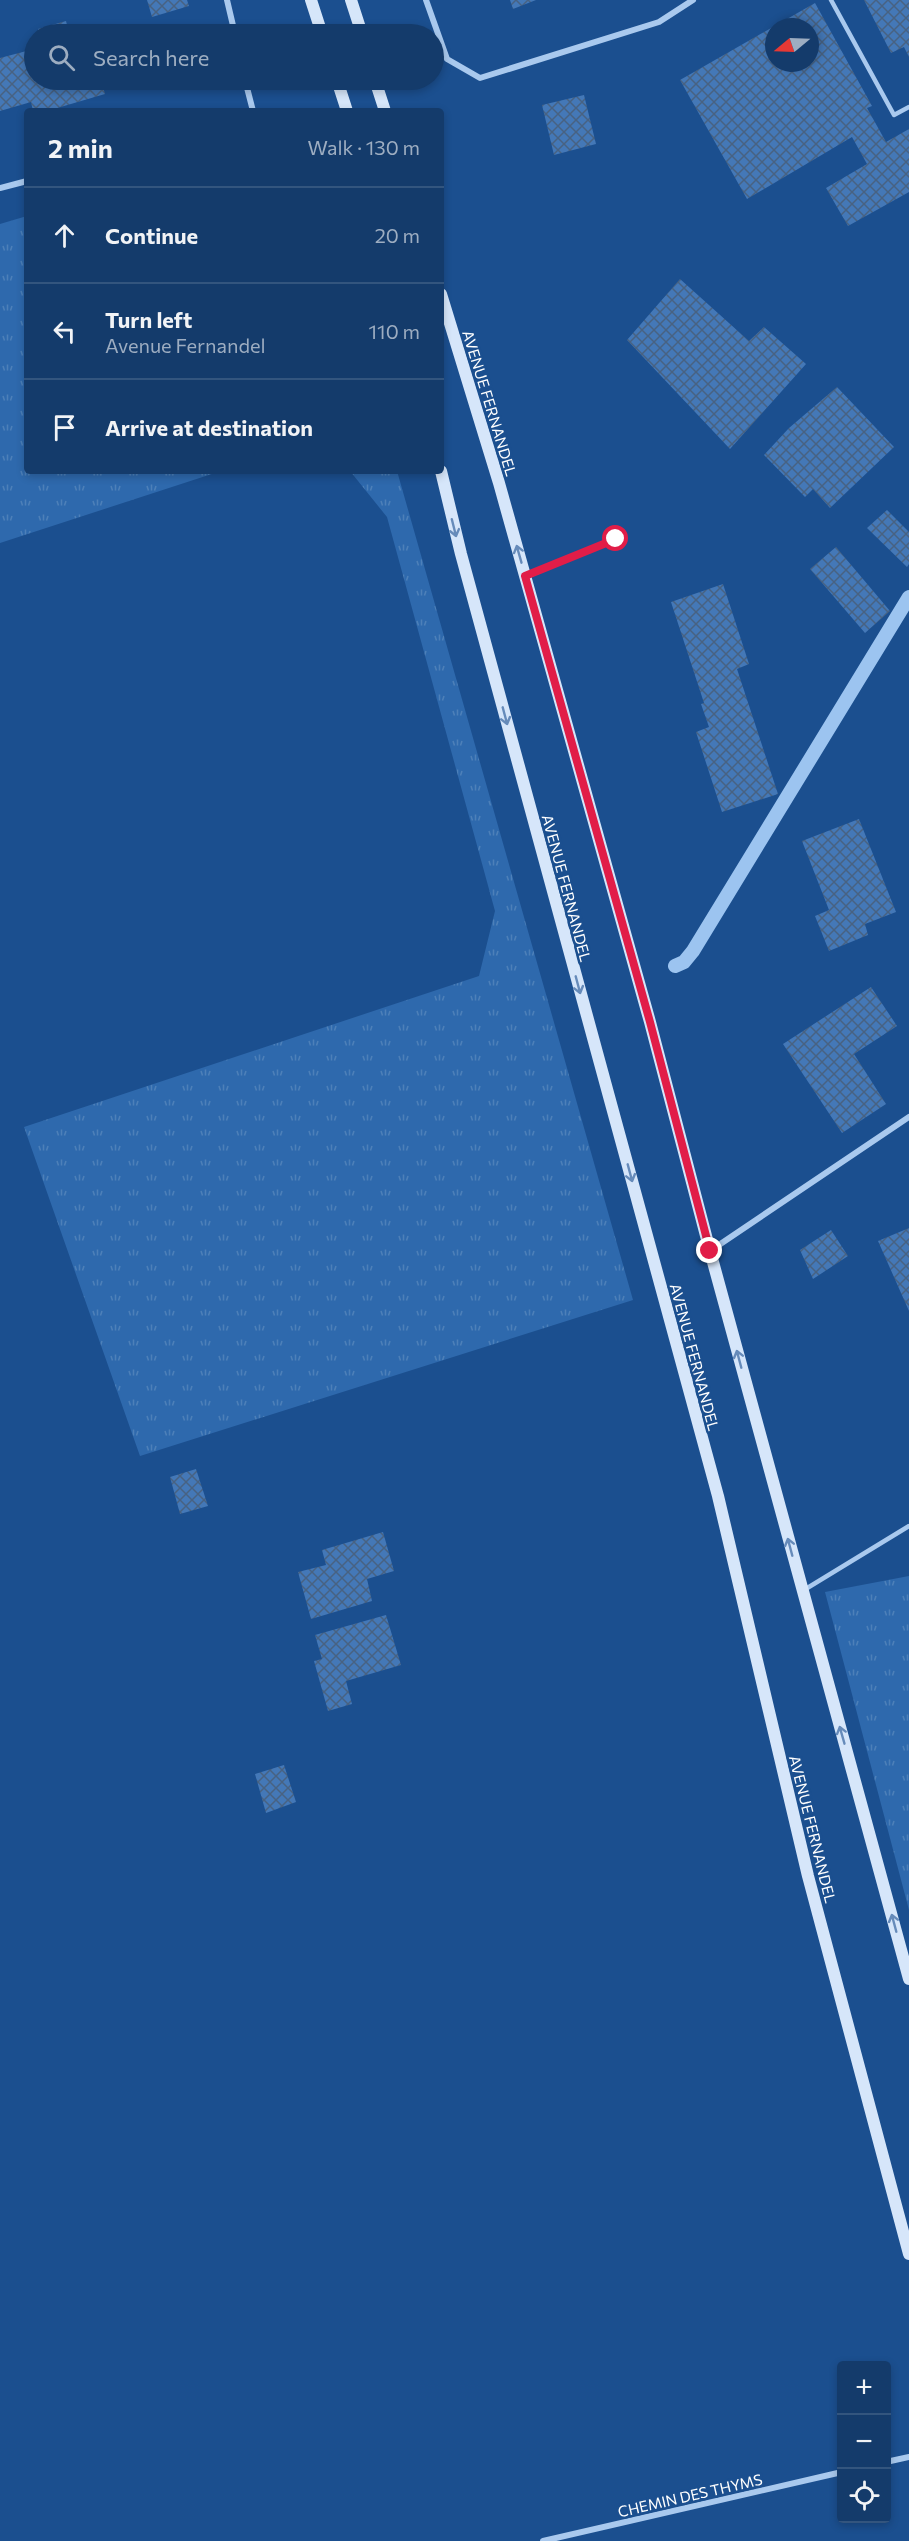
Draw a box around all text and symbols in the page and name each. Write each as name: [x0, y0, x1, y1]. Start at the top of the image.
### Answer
north arrow: [765, 18, 819, 72]
search box: [24, 24, 444, 90]
icon: search: [45, 41, 78, 74]
text: Search here: [93, 44, 209, 71]
text: 2 min: [48, 132, 113, 163]
text: Walk · 130 m: [308, 135, 420, 159]
icon: ahead: [48, 219, 81, 252]
text: Continue: [105, 222, 198, 249]
text: 20 m: [375, 223, 420, 247]
text: Turn left: [105, 306, 192, 333]
icon: left: [48, 315, 81, 348]
text: 110 m: [369, 319, 420, 343]
street label: AVENUE FERNANDEL: [459, 328, 521, 478]
text: Avenue Fernandel: [105, 333, 266, 357]
icon: arrive: [48, 411, 81, 444]
text: Arrive at destination: [105, 414, 313, 441]
one-way arrow: [449, 518, 461, 537]
route start: [602, 525, 628, 551]
one-way arrow: [513, 545, 524, 564]
one-way arrow: [500, 706, 511, 725]
street label: AVENUE FERNANDEL: [539, 812, 595, 964]
one-way arrow: [573, 975, 585, 994]
one-way arrow: [625, 1164, 636, 1183]
route end: [696, 1237, 722, 1263]
street label: AVENUE FERNANDEL: [667, 1281, 723, 1433]
one-way arrow: [733, 1350, 744, 1369]
one-way arrow: [784, 1538, 795, 1557]
one-way arrow: [836, 1726, 847, 1745]
street label: AVENUE FERNANDEL: [786, 1753, 840, 1905]
one-way arrow: [888, 1914, 899, 1933]
map controls: [837, 2361, 891, 2523]
button: +: [837, 2361, 891, 2415]
button: −: [837, 2415, 891, 2469]
button: locate: [837, 2469, 891, 2523]
street label: CHEMIN DES THYMS: [616, 2470, 764, 2520]

